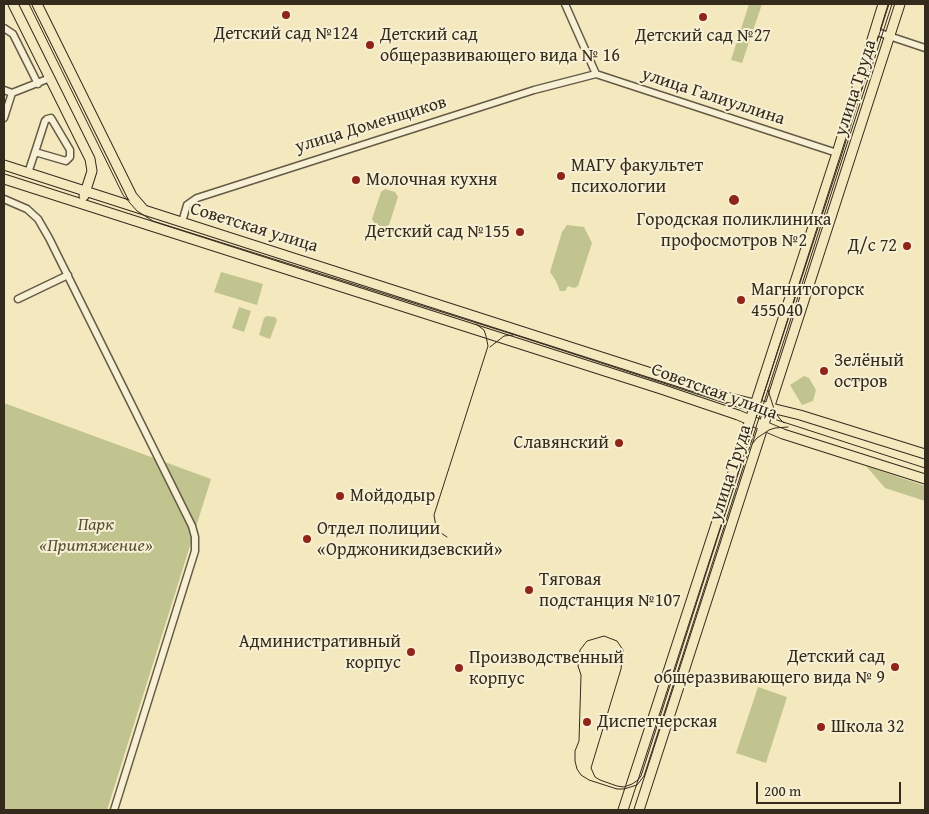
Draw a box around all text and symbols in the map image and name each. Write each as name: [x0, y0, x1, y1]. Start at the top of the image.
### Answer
marker: Детский сад №124: [280, 9, 292, 21]
marker: Детский сад №27: [697, 11, 709, 23]
place label: Детский сад №124: [214, 23, 358, 45]
place label: Детский сад общеразвивающего вида № 16: [380, 24, 620, 66]
place label: Детский сад №27: [635, 25, 771, 47]
street label: улица Труда: [830, 37, 882, 139]
marker: Детский сад общеразвивающего вида № 16: [364, 39, 376, 51]
street label: улица Галиуллина: [639, 64, 787, 130]
street label: улица Доменщиков: [293, 92, 449, 158]
place label: МАГУ факультет психологии: [571, 155, 703, 198]
place label: Молочная кухня: [366, 169, 497, 191]
marker: МАГУ факультет психологии: [555, 170, 567, 182]
marker: Молочная кухня: [350, 174, 362, 186]
marker: Городская поликлиника профосмотров №2: [727, 193, 741, 207]
street label: Советская улица: [187, 198, 321, 258]
place label: Городская поликлиника профосмотров №2: [637, 209, 831, 252]
place label: Детский сад №155: [365, 221, 510, 243]
marker: Детский сад №155: [514, 226, 526, 238]
place label: Д/с 72: [848, 235, 897, 257]
marker: Д/с 72: [901, 240, 913, 252]
place label: Магнитогорск 455040: [751, 279, 864, 322]
marker: Магнитогорск 455040: [735, 294, 747, 306]
place label: Зелёный остров: [834, 350, 904, 392]
street label: Советская улица: [648, 359, 780, 425]
marker: Зелёный остров: [818, 365, 830, 377]
street label: улица Труда: [705, 422, 757, 524]
place label: Славянский: [514, 432, 609, 454]
marker: Славянский: [613, 437, 625, 449]
place label: Мойдодыр: [350, 485, 435, 507]
marker: Мойдодыр: [334, 490, 346, 502]
park label: Парк «Притяжение»: [39, 514, 153, 556]
place label: Отдел полиции «Орджоникидзевский»: [317, 518, 503, 560]
marker: Отдел полиции «Орджоникидзевский»: [301, 533, 313, 545]
place label: Тяговая подстанция №107: [539, 569, 681, 612]
marker: Тяговая подстанция №107: [523, 584, 535, 596]
place label: Административный корпус: [239, 631, 401, 674]
marker: Административный корпус: [405, 646, 417, 658]
place label: Детский сад общеразвивающего вида № 9: [654, 646, 885, 689]
place label: Производственный корпус: [469, 647, 624, 690]
marker: Детский сад общеразвивающего вида № 9: [889, 661, 901, 673]
marker: Производственный корпус: [453, 662, 465, 674]
place label: Диспетчерская: [597, 711, 717, 733]
marker: Диспетчерская: [581, 716, 593, 728]
place label: Школа 32: [831, 716, 904, 738]
marker: Школа 32: [815, 721, 827, 733]
scale bar: [759, 772, 904, 804]
text: 200 m: [764, 780, 801, 801]

